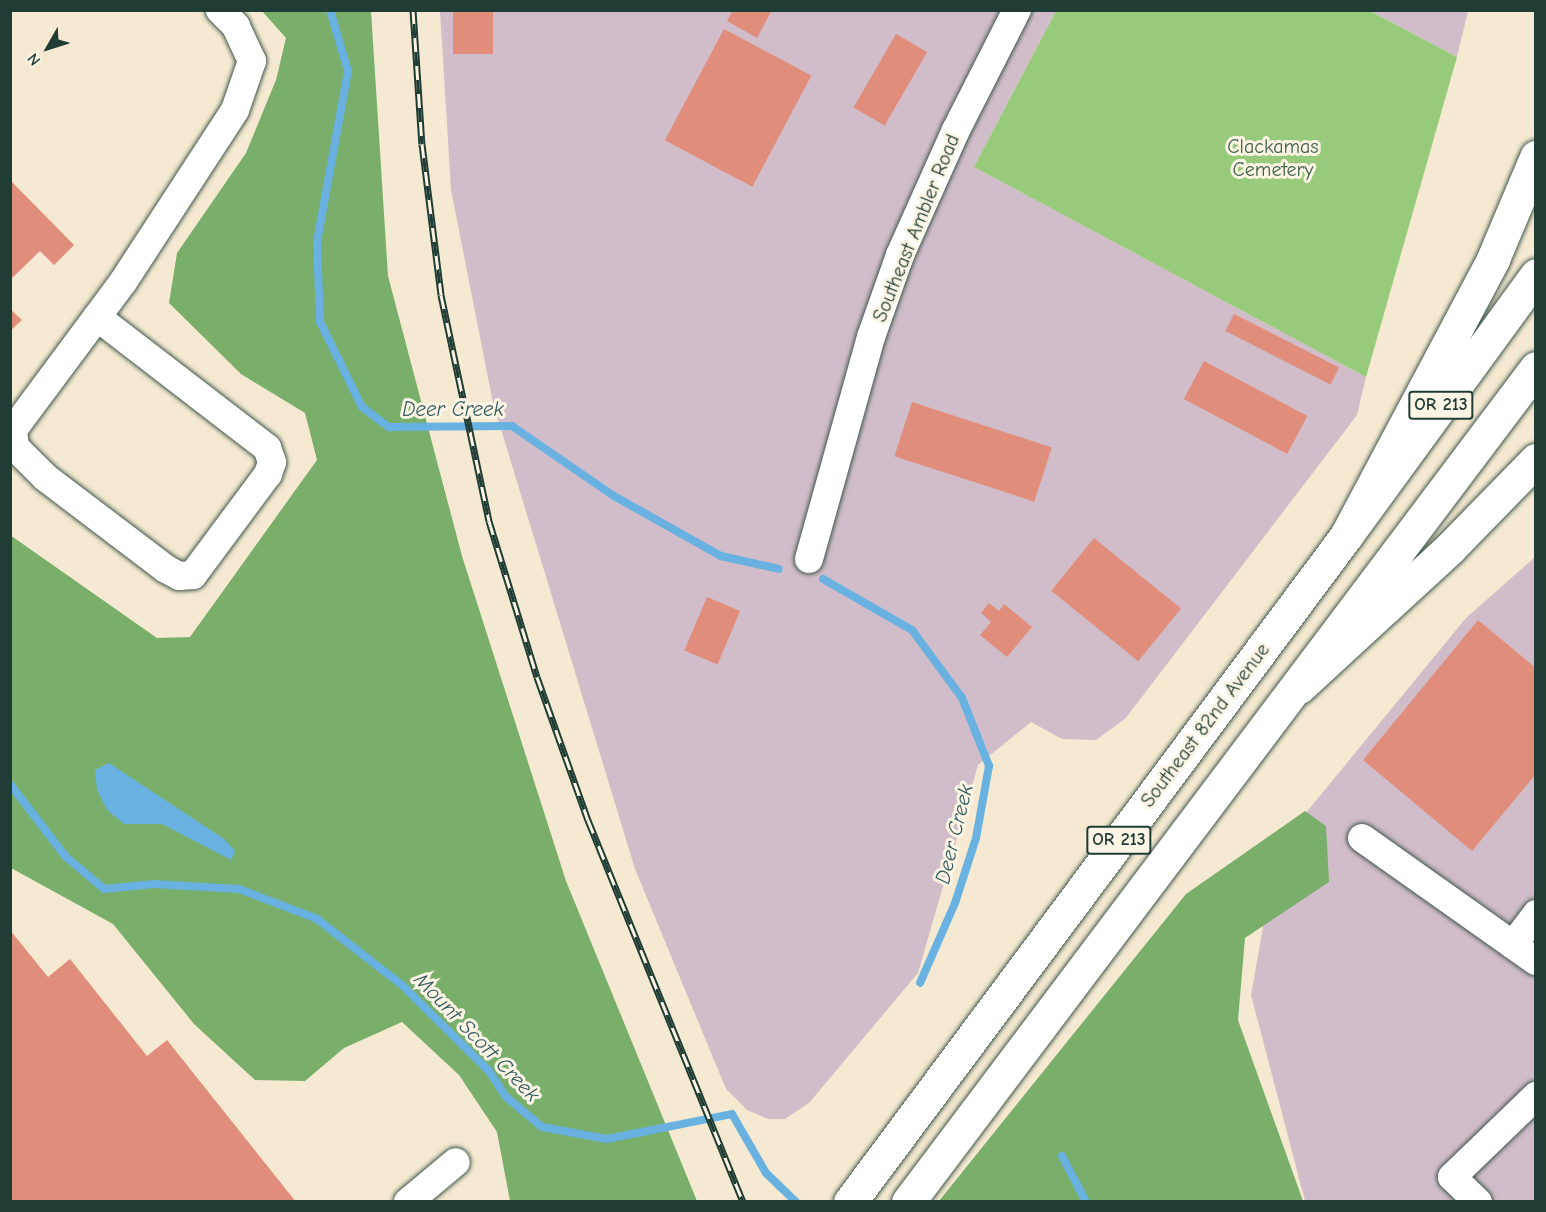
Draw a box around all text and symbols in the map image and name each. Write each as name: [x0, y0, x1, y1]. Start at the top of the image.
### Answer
north arrow: [18, 18, 78, 78]
text: N: [24, 50, 44, 69]
street label: Southeast Ambler Road: [867, 131, 965, 325]
park label: Clackamas Cemetery: [1227, 135, 1319, 182]
road number: OR 213: [1408, 390, 1474, 420]
water label: Deer Creek: [402, 396, 504, 422]
street label: Southeast 82nd Avenue: [1135, 638, 1275, 812]
water label: Deer Creek: [929, 782, 979, 886]
road number: OR 213: [1086, 825, 1152, 855]
water label: Mount Scott Creek: [409, 967, 545, 1107]

